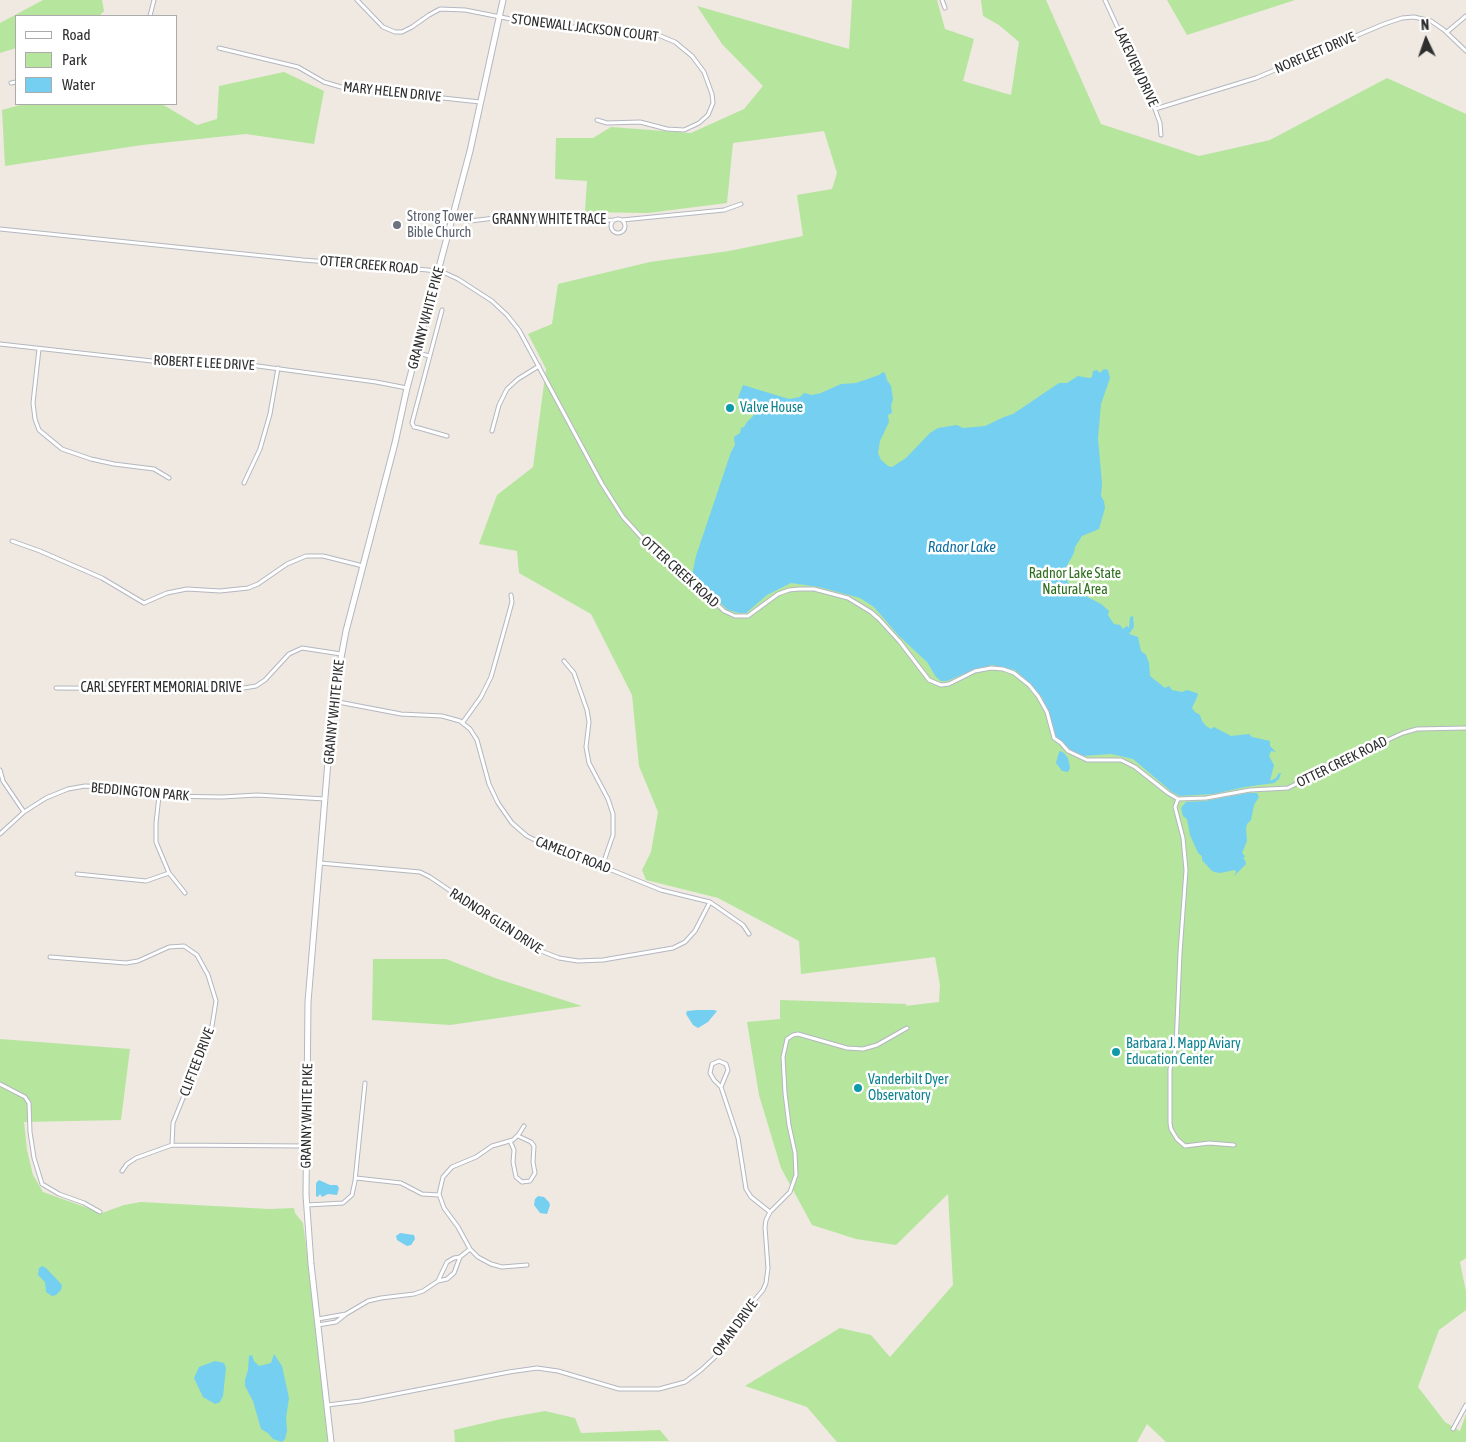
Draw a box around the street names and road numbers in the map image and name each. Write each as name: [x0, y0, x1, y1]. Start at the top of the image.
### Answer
street label: STONEWALL JACKSON COURT: [511, 11, 659, 45]
street label: LAKEVIEW DRIVE: [1110, 25, 1162, 109]
street label: NORFLEET DRIVE: [1272, 29, 1358, 77]
street label: MARY HELEN DRIVE: [342, 79, 442, 105]
street label: GRANNY WHITE TRACE: [492, 212, 606, 228]
street label: OTTER CREEK ROAD: [319, 252, 419, 278]
street label: GRANNY WHITE PIKE: [404, 265, 448, 371]
street label: ROBERT E LEE DRIVE: [153, 352, 255, 374]
street label: OTTER CREEK ROAD: [638, 533, 722, 611]
street label: GRANNY WHITE PIKE: [320, 659, 348, 765]
street label: CARL SEYFERT MEMORIAL DRIVE: [80, 680, 242, 696]
street label: OTTER CREEK ROAD: [1294, 733, 1390, 791]
street label: BEDDINGTON PARK: [90, 779, 190, 805]
street label: CAMELOT ROAD: [533, 833, 613, 877]
street label: RADNOR GLEN DRIVE: [446, 885, 546, 957]
street label: CLIFTEE DRIVE: [176, 1025, 218, 1099]
street label: GRANNY WHITE PIKE: [298, 1063, 316, 1169]
street label: OMAN DRIVE: [709, 1296, 761, 1360]

